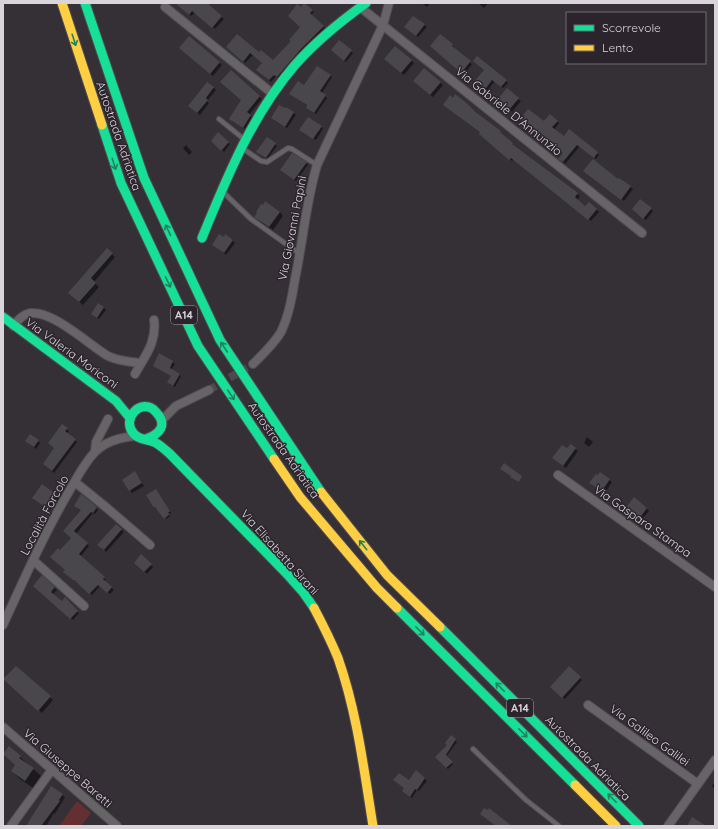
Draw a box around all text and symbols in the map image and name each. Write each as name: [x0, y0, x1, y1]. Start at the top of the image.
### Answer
legend: [566, 12, 706, 64]
text: Scorrevole: [602, 20, 661, 35]
one-way arrow: [71, 33, 78, 46]
text: Lento: [602, 40, 633, 55]
street label: Via Gabriele D'Annunzio: [453, 63, 565, 159]
street label: Autostrada Adriatica: [93, 79, 145, 193]
one-way arrow: [111, 157, 118, 170]
street label: Via Giovanni Papini: [275, 174, 309, 282]
one-way arrow: [164, 224, 171, 236]
one-way arrow: [165, 276, 172, 288]
road number: A14: [171, 306, 197, 324]
street label: Via Valeria Moriconi: [23, 314, 121, 392]
one-way arrow: [220, 341, 228, 352]
one-way arrow: [227, 389, 235, 400]
street label: Autostrada Adriatica: [245, 399, 323, 501]
street label: Località Forcolo: [17, 472, 71, 558]
street label: Via Gaspara Stampa: [591, 482, 695, 560]
street label: Via Elisabetta Sirani: [238, 506, 322, 598]
one-way arrow: [358, 539, 367, 550]
one-way arrow: [415, 626, 425, 636]
one-way arrow: [495, 682, 505, 692]
road number: A14: [507, 699, 533, 717]
street label: Via Galileo Galilei: [607, 701, 693, 769]
street label: Autostrada Adriatica: [542, 712, 634, 804]
street label: Via Giuseppe Baretti: [21, 725, 115, 811]
one-way arrow: [518, 728, 527, 738]
one-way arrow: [607, 794, 617, 803]

